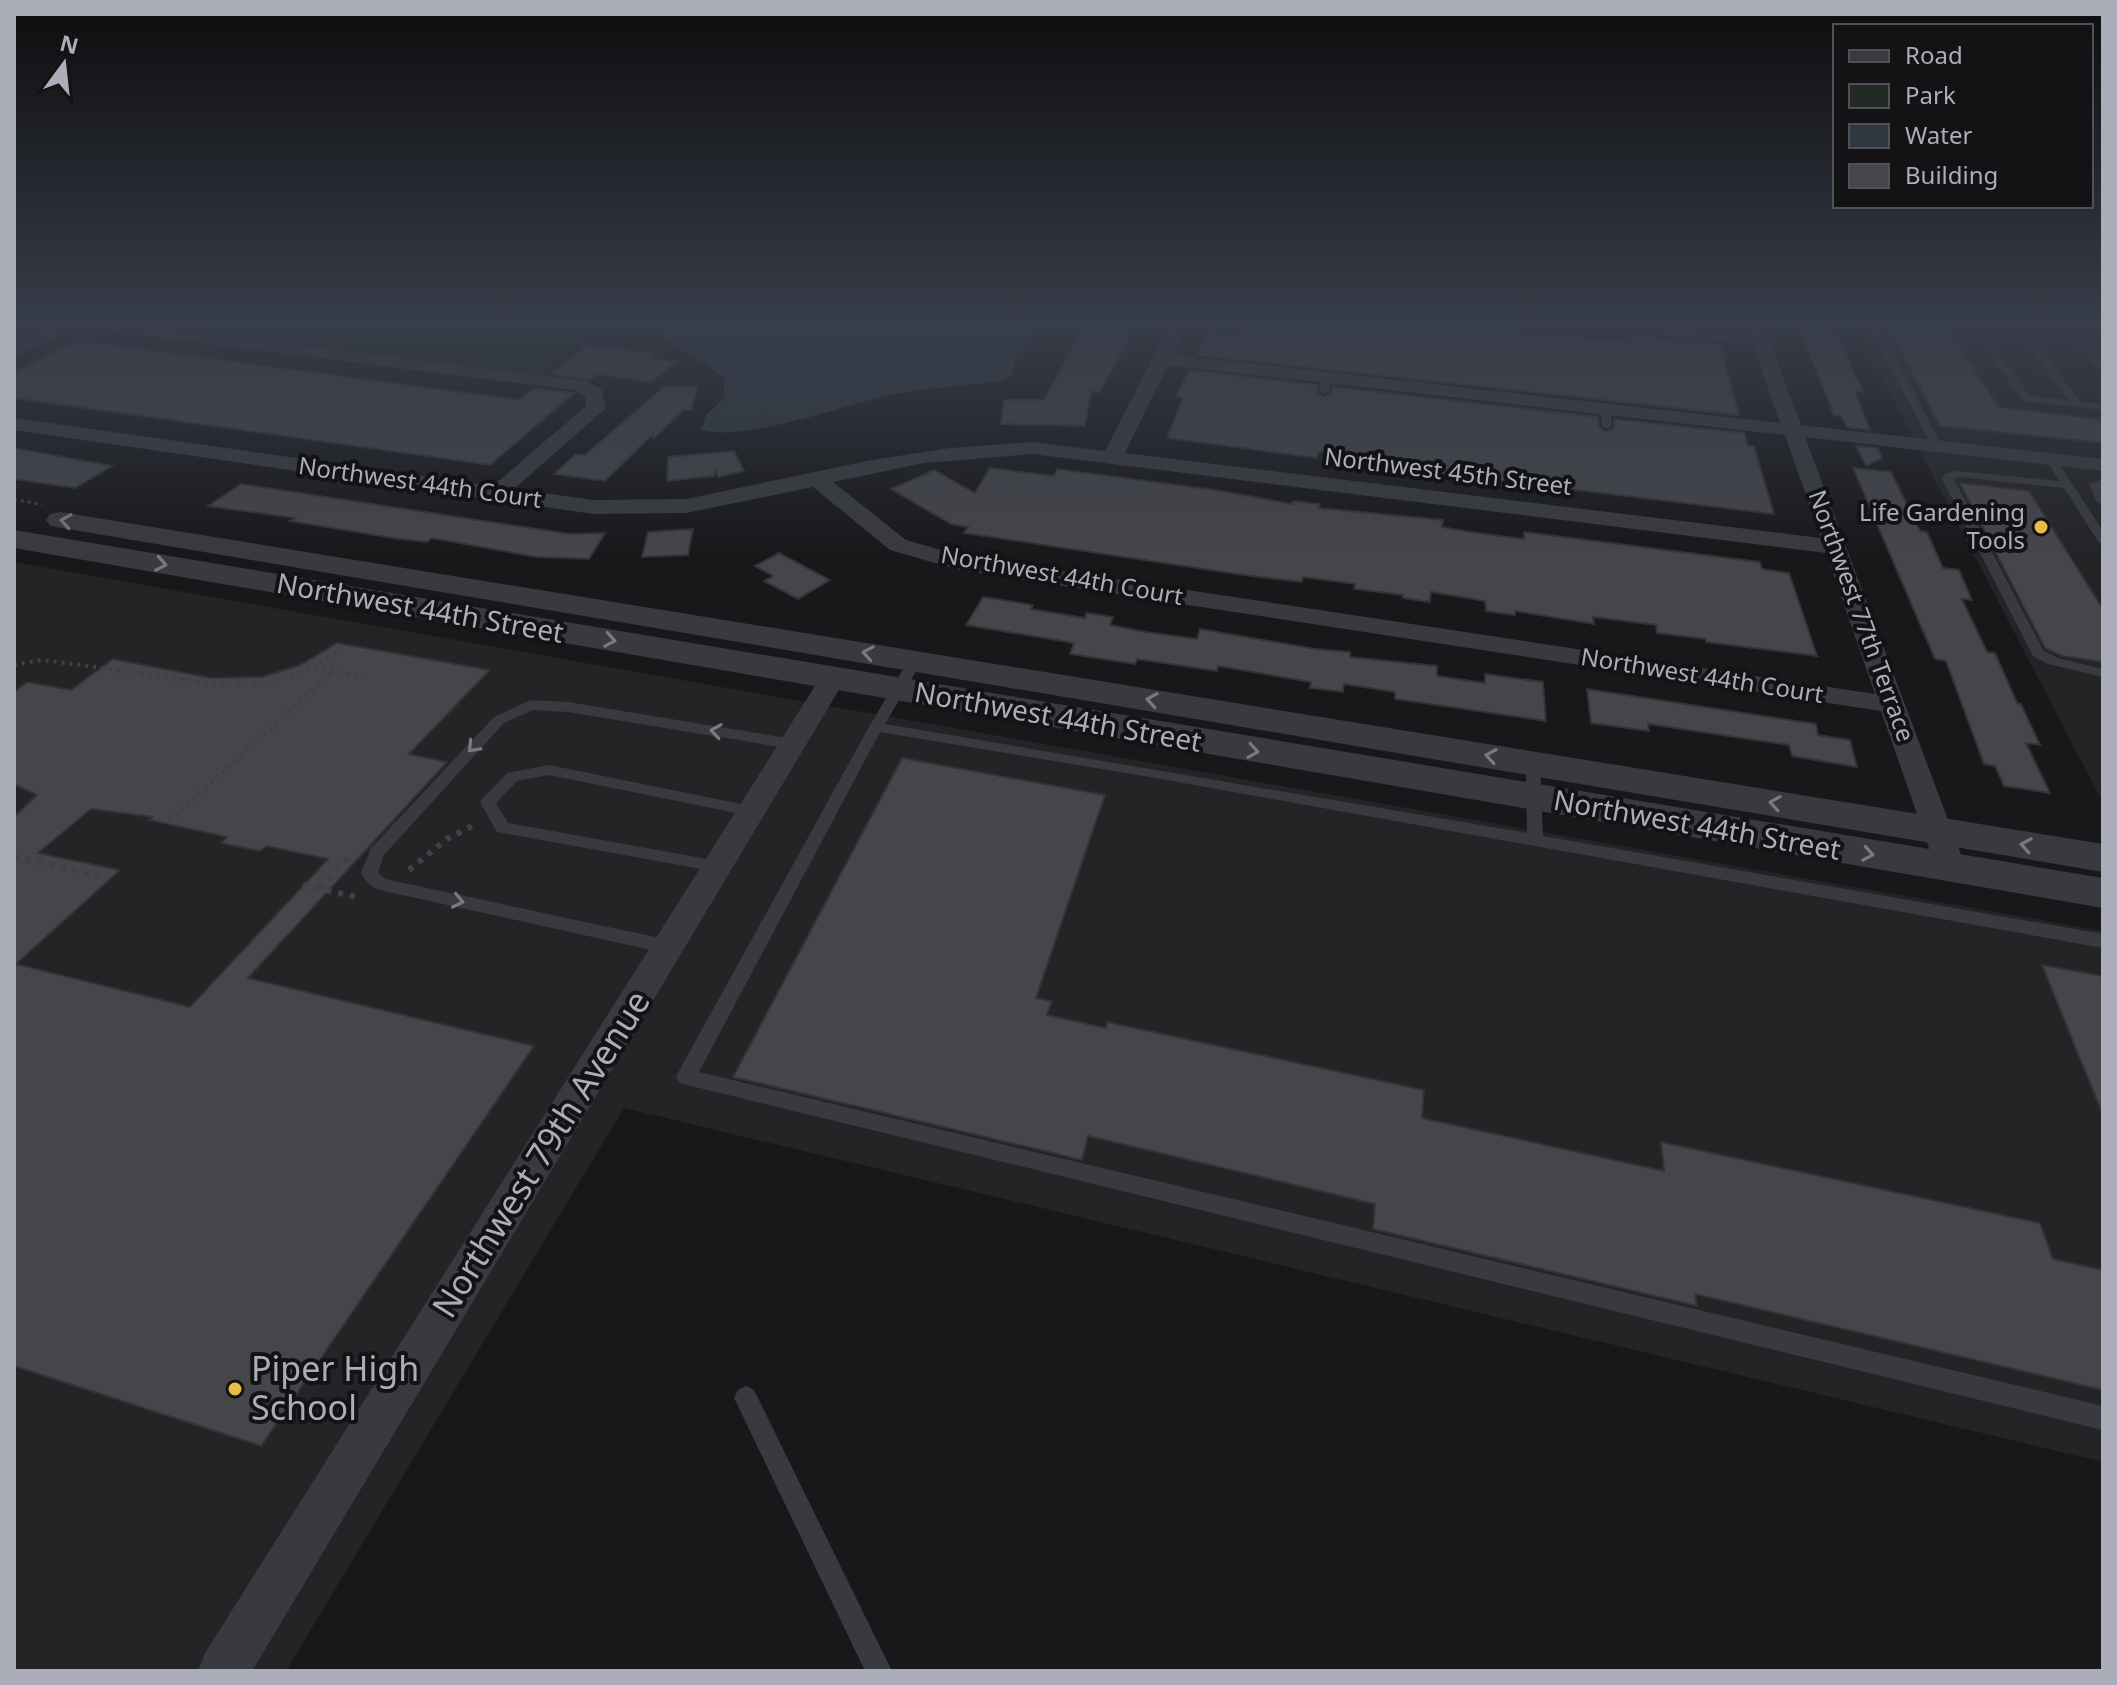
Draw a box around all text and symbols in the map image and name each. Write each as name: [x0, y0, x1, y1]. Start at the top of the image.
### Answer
north arrow: [24, 24, 104, 104]
legend: [1833, 24, 2093, 208]
text: N: [57, 27, 82, 61]
text: Road: [1905, 38, 1963, 71]
text: Park: [1905, 78, 1956, 111]
text: Water: [1905, 118, 1973, 151]
text: Building: [1905, 158, 1998, 191]
street label: Northwest 45th Street: [1323, 439, 1574, 502]
street label: Northwest 44th Court: [296, 448, 544, 515]
street label: Northwest 77th Terrace: [1802, 485, 1923, 746]
place label: Life Gardening Tools: [1859, 495, 2025, 556]
one-way arrow: [59, 513, 73, 530]
marker: Life Gardening Tools: [2032, 518, 2050, 536]
street label: Northwest 44th Court: [939, 537, 1186, 612]
one-way arrow: [154, 554, 168, 571]
street label: Northwest 44th Street: [274, 563, 567, 651]
one-way arrow: [604, 631, 617, 648]
street label: Northwest 44th Court: [1579, 639, 1826, 710]
one-way arrow: [861, 645, 874, 662]
street label: Northwest 44th Street: [912, 672, 1205, 760]
one-way arrow: [1145, 692, 1159, 709]
one-way arrow: [709, 723, 723, 740]
one-way arrow: [469, 738, 483, 753]
one-way arrow: [1246, 741, 1260, 758]
one-way arrow: [1484, 748, 1498, 765]
street label: Northwest 44th Street: [1551, 780, 1844, 868]
one-way arrow: [1768, 795, 1782, 812]
one-way arrow: [2019, 837, 2033, 854]
one-way arrow: [1862, 844, 1875, 861]
one-way arrow: [450, 892, 464, 909]
street label: Northwest 79th Avenue: [421, 981, 660, 1326]
place label: Piper High School: [251, 1345, 419, 1430]
marker: Piper High School: [226, 1380, 244, 1398]

